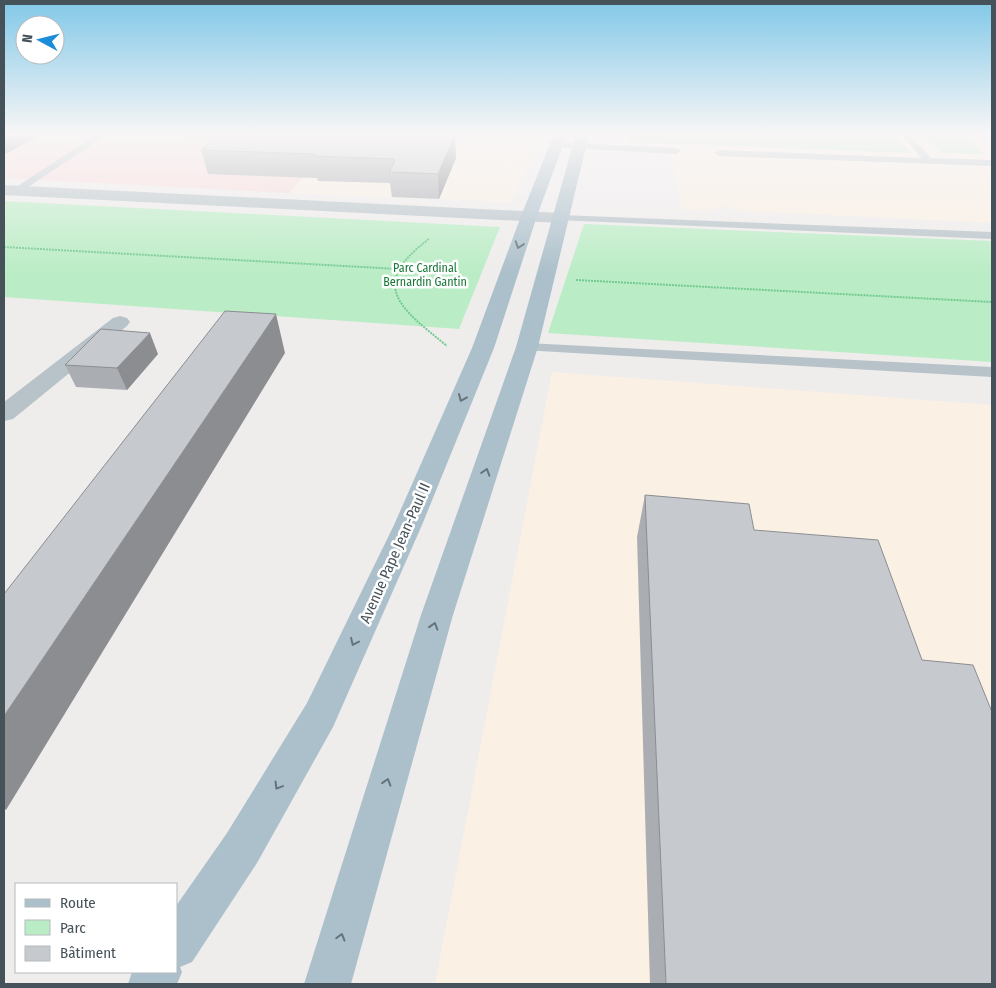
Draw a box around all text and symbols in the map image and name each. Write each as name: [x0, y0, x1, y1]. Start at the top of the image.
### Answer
north arrow: [15, 15, 65, 65]
text: N: [19, 33, 37, 44]
one-way arrow: [515, 241, 525, 249]
park label: Parc Cardinal Bernardin Gantin: [383, 261, 467, 289]
one-way arrow: [458, 393, 468, 401]
one-way arrow: [480, 469, 490, 477]
street label: Avenue Pape Jean-Paul II: [356, 480, 434, 626]
one-way arrow: [428, 622, 438, 631]
one-way arrow: [350, 637, 361, 646]
one-way arrow: [381, 778, 391, 786]
one-way arrow: [275, 780, 285, 789]
legend: [15, 883, 178, 973]
text: Route: [60, 894, 96, 912]
text: Parc: [60, 919, 86, 937]
one-way arrow: [335, 934, 345, 942]
text: Bâtiment: [60, 944, 116, 962]

